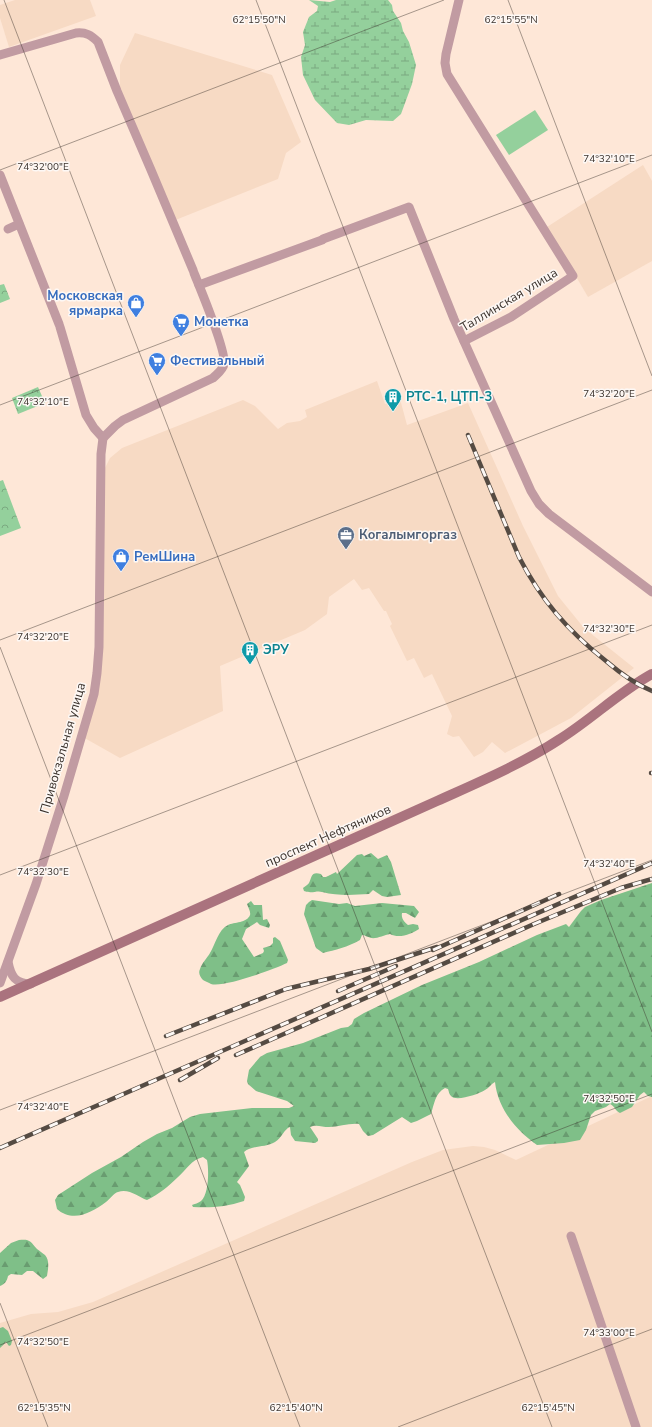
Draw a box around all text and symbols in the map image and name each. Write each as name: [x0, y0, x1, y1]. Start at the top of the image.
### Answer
text: 62°15'50"N: [232, 13, 286, 27]
text: 62°15'55"N: [484, 13, 538, 27]
text: 74°32'10"E: [583, 152, 635, 166]
text: 74°32'00"E: [17, 160, 69, 174]
street label: Таллинская улица: [457, 264, 561, 336]
place label: Московская ярмарка: [47, 287, 123, 320]
shop icon: Московская ярмарка: [126, 293, 146, 318]
supermarket icon: Монетка: [171, 312, 191, 337]
place label: Монетка: [194, 313, 249, 331]
supermarket icon: Фестивальный: [147, 351, 167, 376]
place label: Фестивальный: [170, 352, 265, 370]
building icon: РТС-1, ЦТП-3: [383, 387, 403, 412]
text: 74°32'20"E: [583, 387, 635, 401]
place label: РТС-1, ЦТП-3: [406, 388, 492, 406]
text: 74°32'10"E: [17, 395, 69, 409]
office icon: Когалымгоргаз: [336, 525, 356, 550]
place label: Когалымгоргаз: [359, 526, 457, 544]
shop icon: РемШина: [111, 547, 131, 572]
place label: РемШина: [134, 548, 195, 566]
text: 74°32'30"E: [583, 622, 635, 636]
text: 74°32'20"E: [17, 630, 69, 644]
building icon: ЭРУ: [240, 640, 260, 665]
place label: ЭРУ: [263, 641, 289, 659]
street label: Привокзальная улица: [36, 680, 90, 816]
street label: проспект Нефтяников: [262, 800, 394, 872]
text: 74°32'40"E: [583, 857, 635, 871]
text: 74°32'30"E: [17, 865, 69, 879]
text: 74°32'50"E: [583, 1092, 635, 1106]
text: 74°32'40"E: [17, 1100, 69, 1114]
text: 74°33'00"E: [583, 1326, 635, 1340]
text: 74°32'50"E: [17, 1335, 69, 1349]
text: 62°15'35"N: [17, 1401, 71, 1415]
text: 62°15'40"N: [269, 1401, 323, 1415]
text: 62°15'45"N: [521, 1401, 575, 1415]

